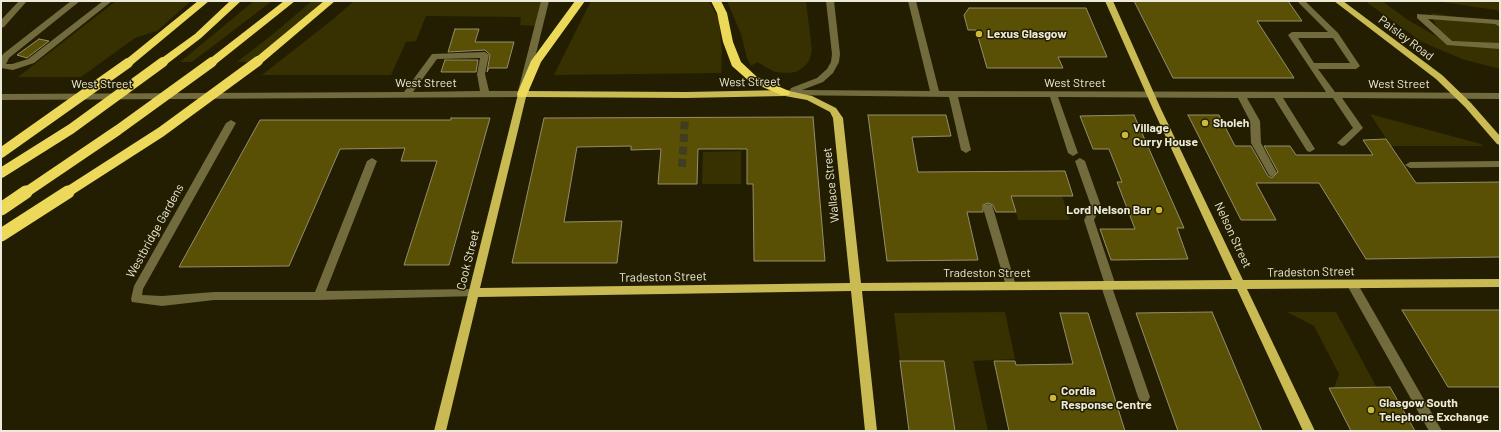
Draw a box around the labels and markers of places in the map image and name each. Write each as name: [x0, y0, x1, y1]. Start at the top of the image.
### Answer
place label: Lexus Glasgow: [987, 27, 1067, 41]
marker: Lexus Glasgow: [974, 29, 984, 39]
place label: Sholeh: [1213, 116, 1249, 130]
marker: Sholeh: [1200, 118, 1210, 128]
place label: Village Curry House: [1133, 121, 1198, 149]
marker: Village Curry House: [1120, 130, 1130, 140]
place label: Lord Nelson Bar: [1066, 203, 1151, 217]
marker: Lord Nelson Bar: [1154, 205, 1164, 215]
place label: Cordia Response Centre: [1061, 384, 1152, 412]
marker: Cordia Response Centre: [1048, 393, 1058, 403]
place label: Glasgow South Telephone Exchange: [1379, 396, 1489, 424]
marker: Glasgow South Telephone Exchange: [1366, 405, 1376, 415]

